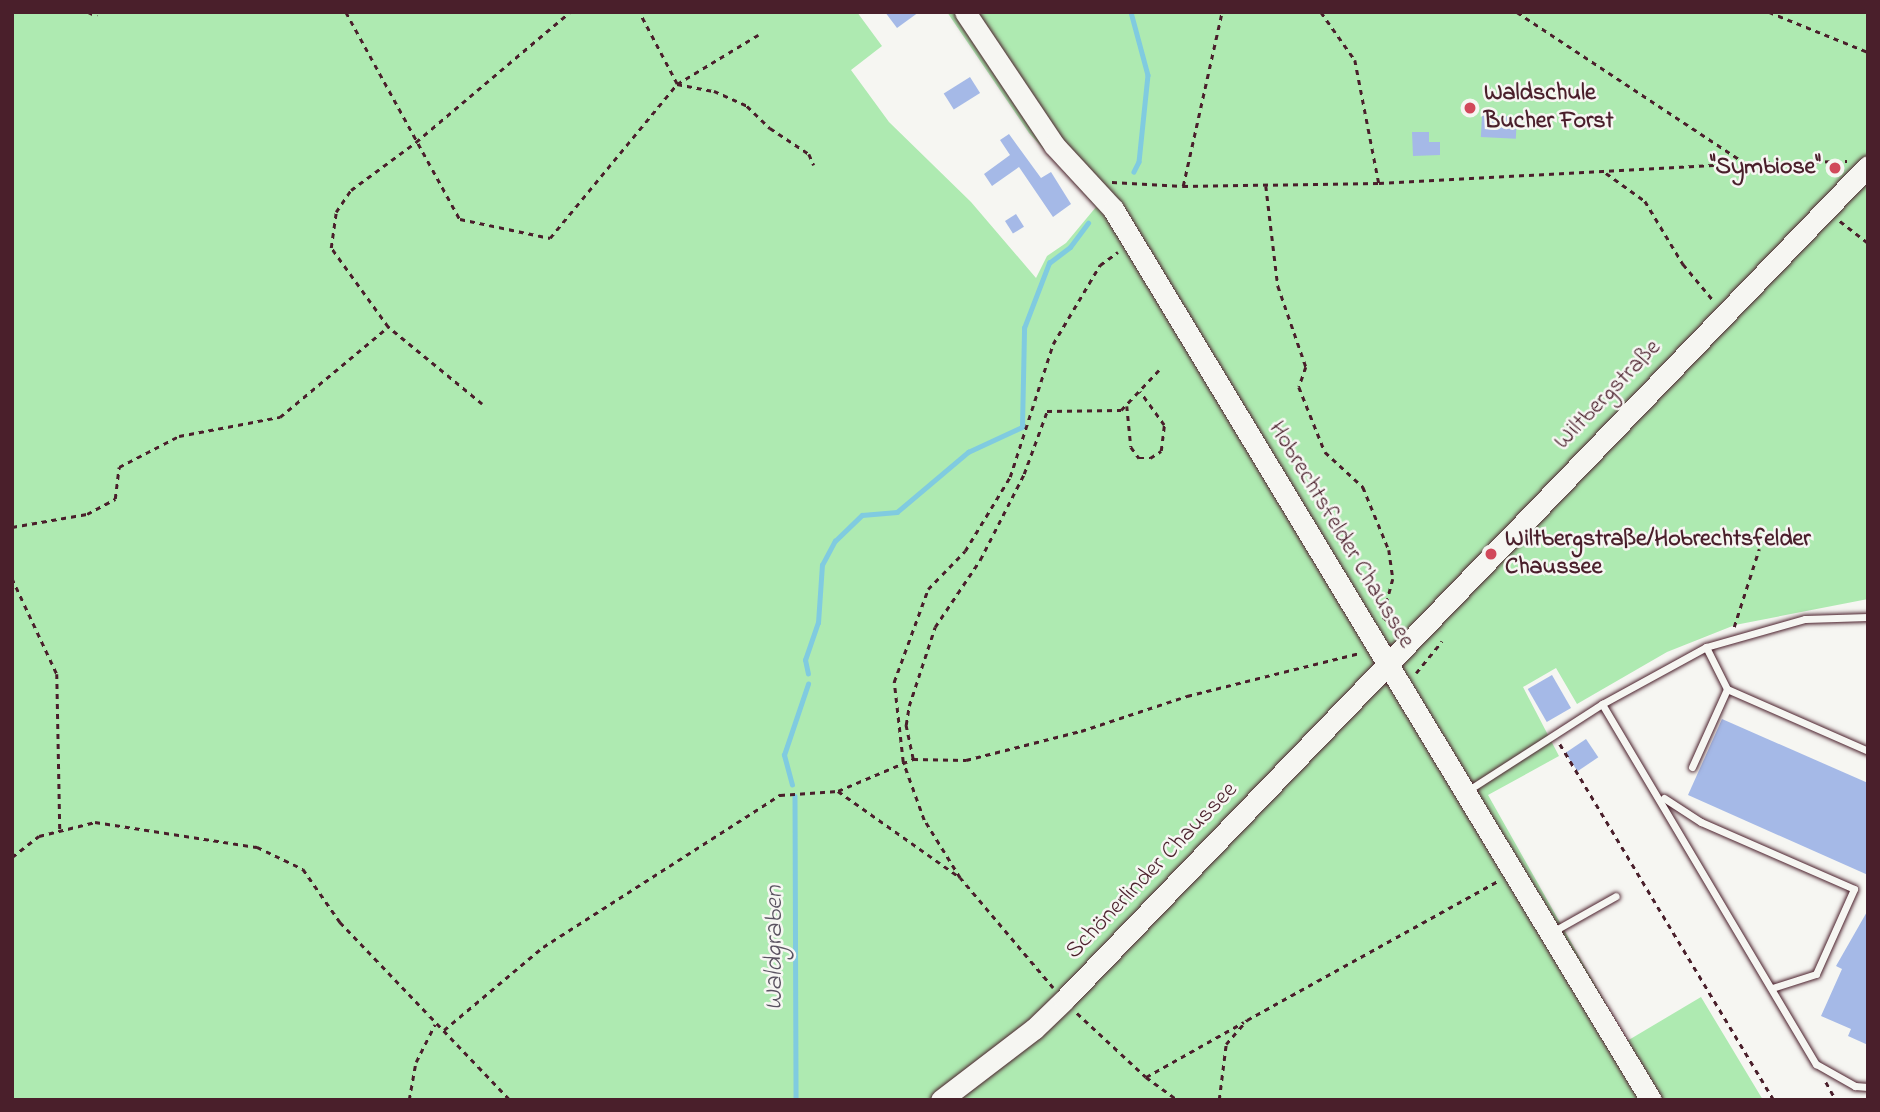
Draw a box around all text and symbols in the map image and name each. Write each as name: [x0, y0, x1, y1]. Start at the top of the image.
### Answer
place label: Waldschule Bucher Forst: [1484, 80, 1614, 136]
marker: Waldschule Bucher Forst: [1462, 100, 1478, 116]
place label: "Symbiose": [1710, 154, 1821, 182]
marker: "Symbiose": [1827, 160, 1843, 176]
street label: Wiltbergstraße: [1548, 334, 1668, 456]
street label: Hobrechtsfelder Chaussee: [1262, 416, 1420, 654]
place label: Wiltbergstraße/Hobrechtsfelder Chaussee: [1505, 526, 1811, 582]
marker: Wiltbergstraße/Hobrechtsfelder Chaussee: [1483, 546, 1499, 562]
street label: Schönerlinder Chaussee: [1060, 776, 1244, 966]
water label: Waldgraben: [760, 885, 792, 1011]

